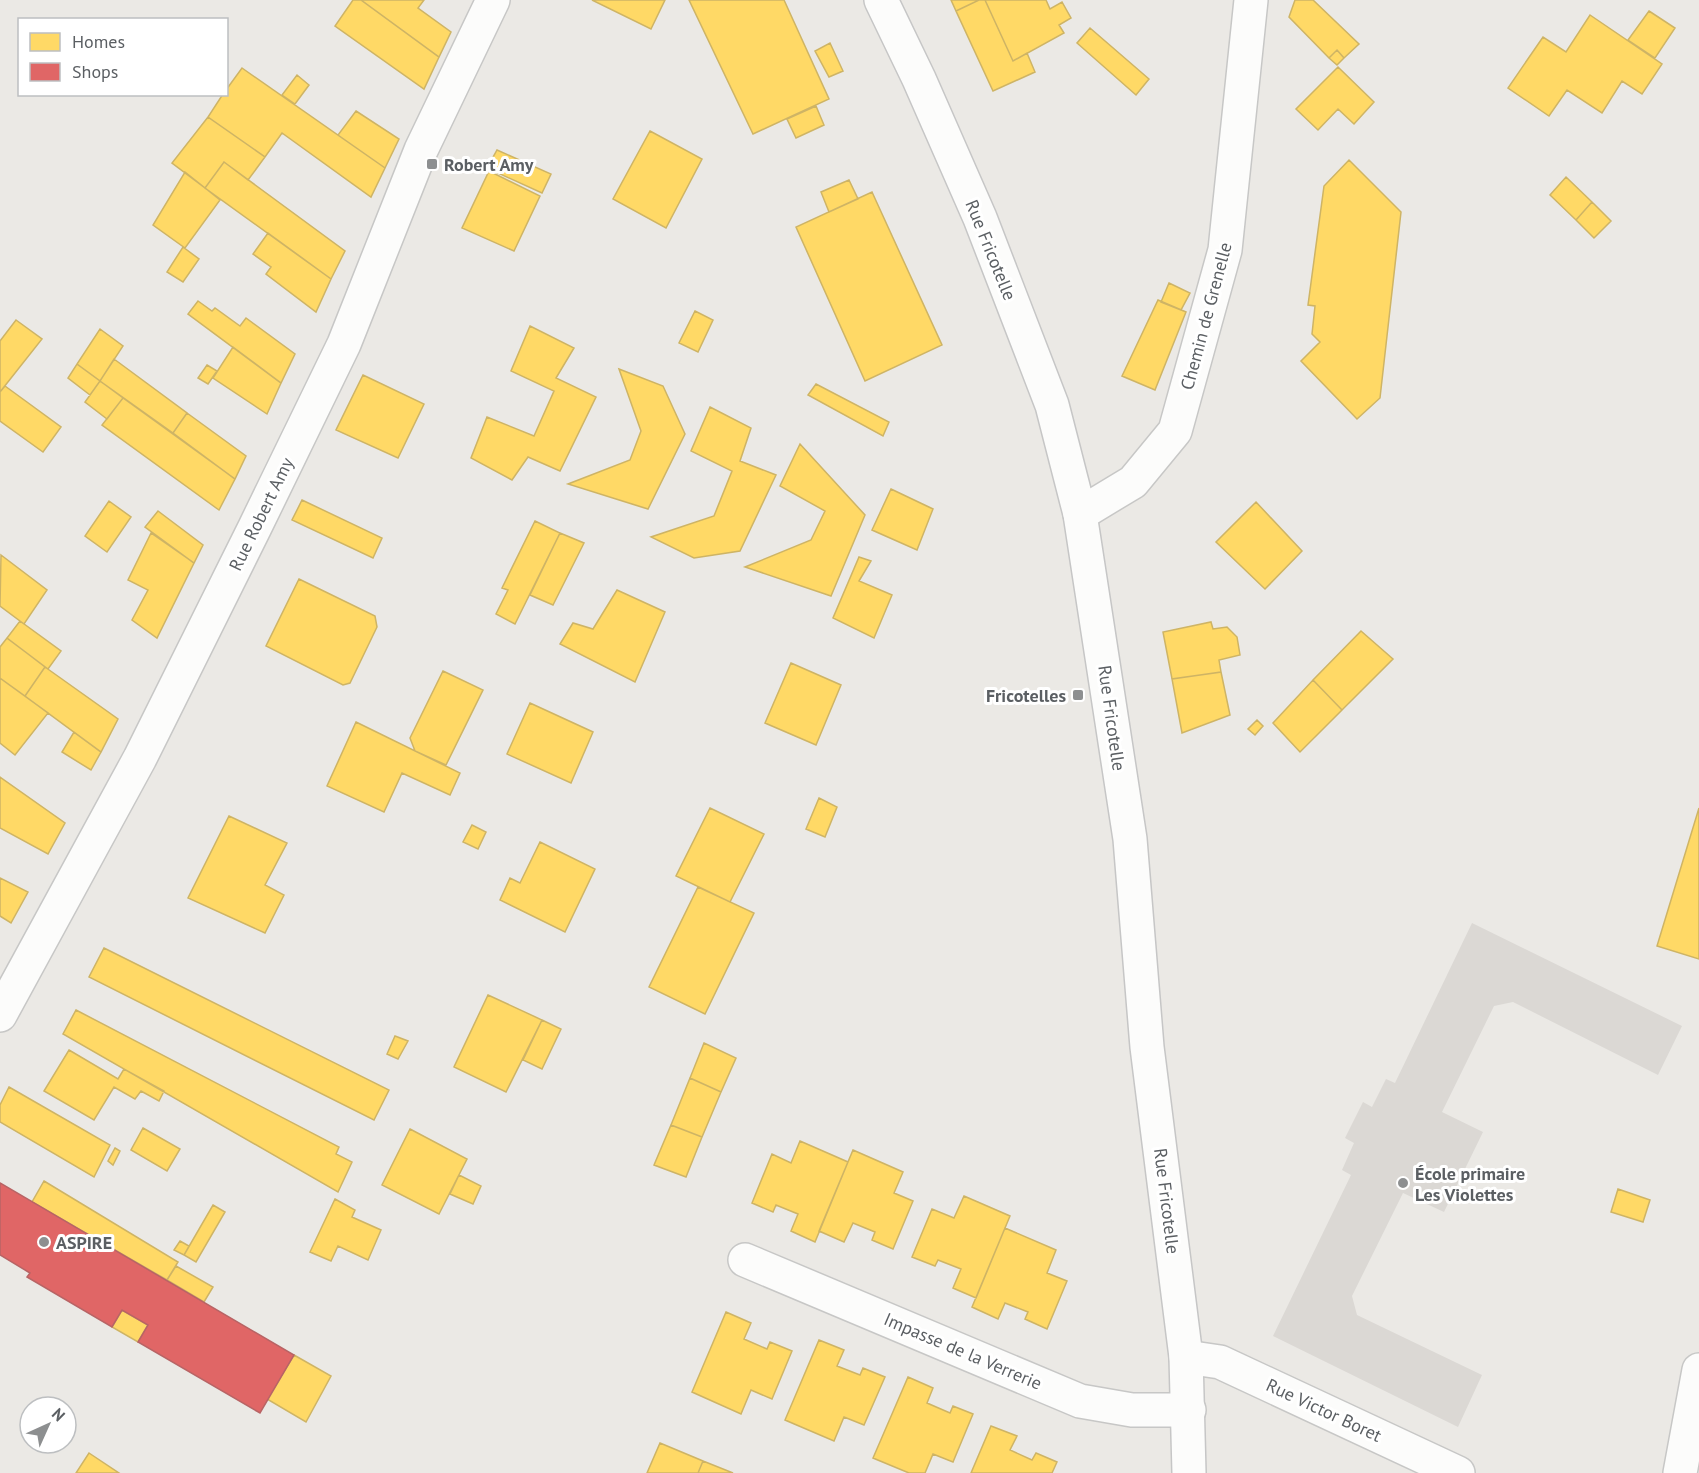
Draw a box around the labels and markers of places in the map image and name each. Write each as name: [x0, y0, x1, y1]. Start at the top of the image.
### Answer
place label: Robert Amy: [444, 153, 534, 176]
marker: Robert Amy: [425, 157, 439, 171]
place label: Fricotelles: [986, 684, 1066, 707]
marker: Fricotelles: [1071, 688, 1085, 702]
place label: École primaire Les Violettes: [1415, 1162, 1525, 1206]
marker: École primaire Les Violettes: [1396, 1176, 1410, 1190]
place label: ASPIRE: [56, 1231, 112, 1254]
marker: ASPIRE: [37, 1235, 51, 1249]

